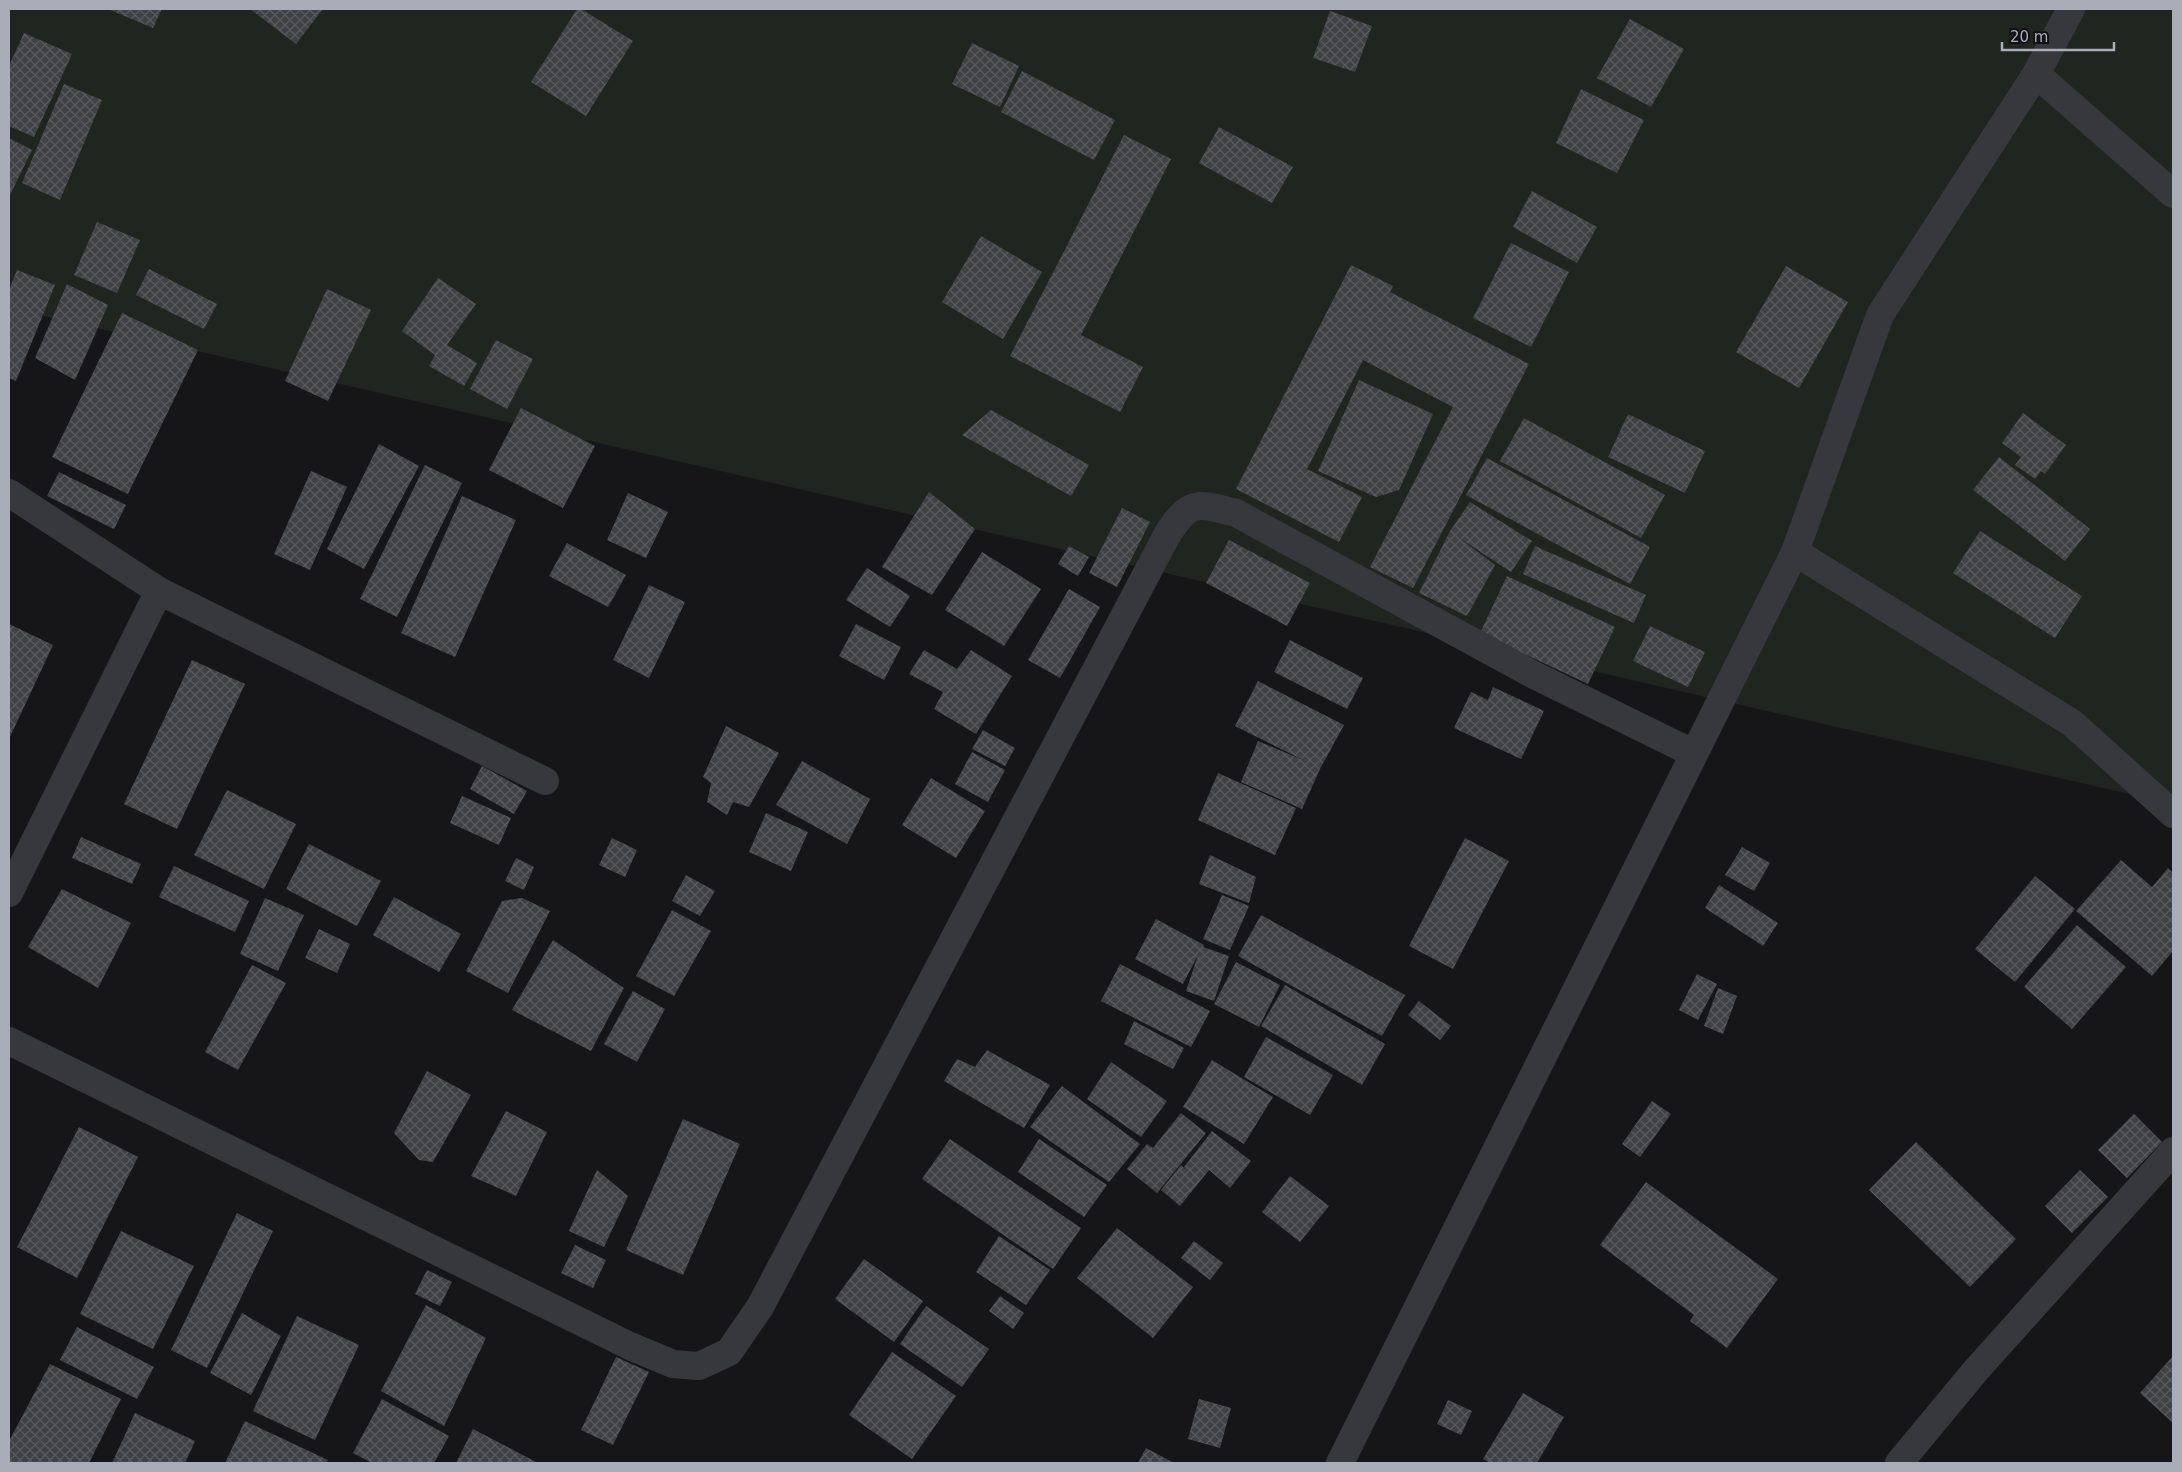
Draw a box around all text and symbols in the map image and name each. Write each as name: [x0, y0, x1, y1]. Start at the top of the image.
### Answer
scale bar: [2002, 20, 2114, 52]
text: 20 m: [2010, 28, 2048, 46]

